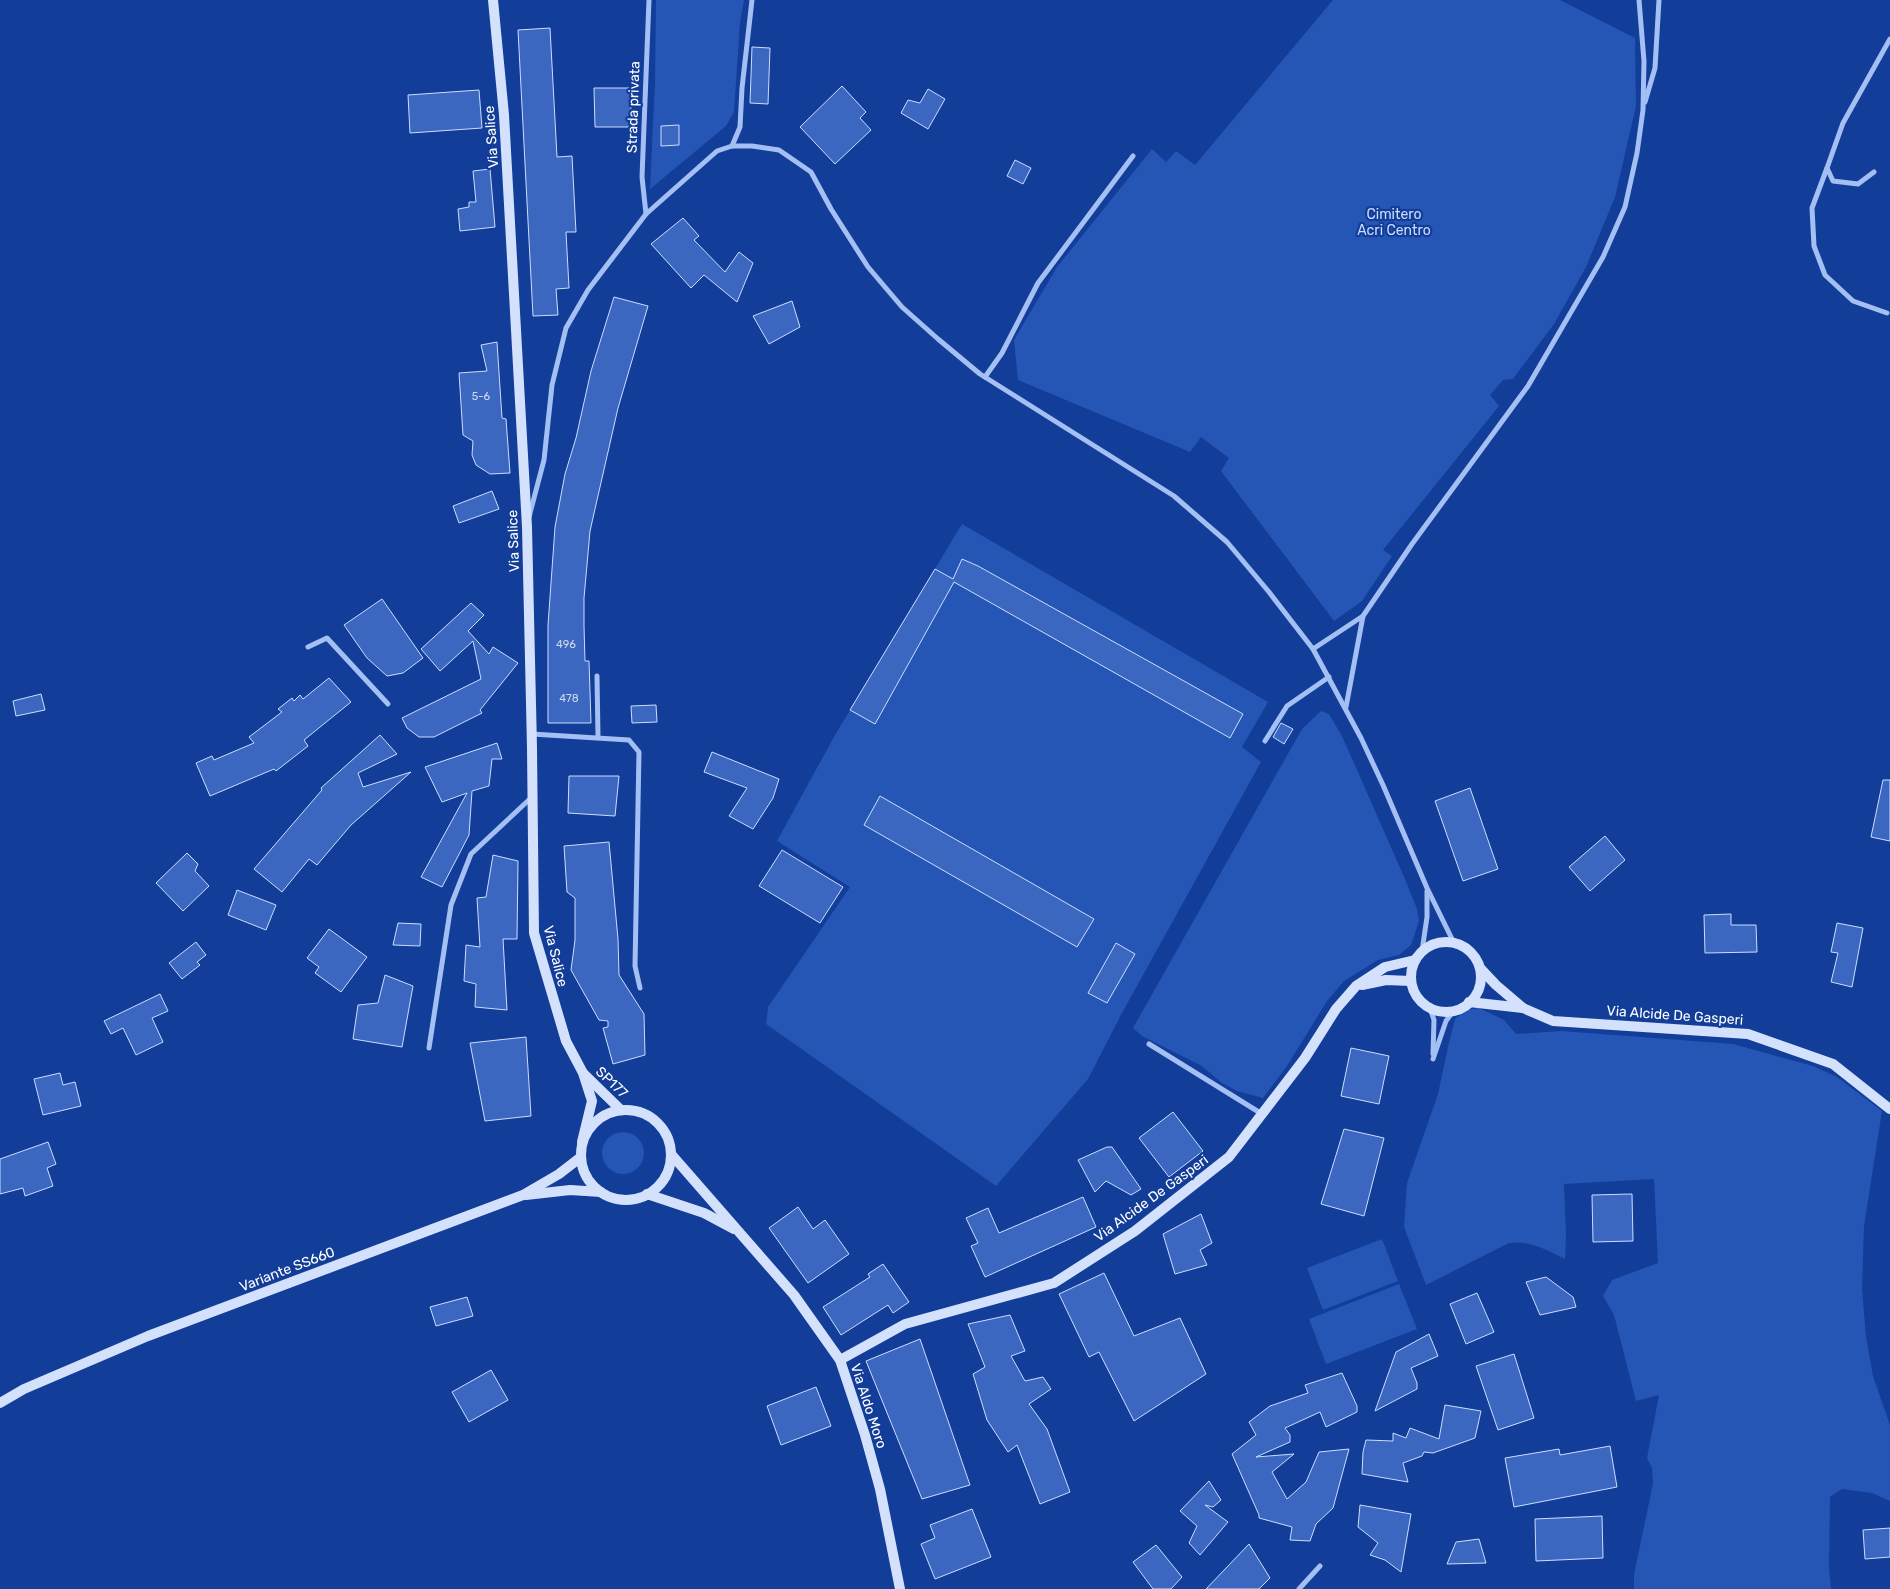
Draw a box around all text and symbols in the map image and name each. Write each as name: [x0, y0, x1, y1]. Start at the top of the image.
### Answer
street label: Strada privata: [623, 61, 644, 153]
street label: Via Salice: [481, 105, 502, 169]
park label: Cimitero Acri Centro: [1357, 206, 1431, 239]
house number: 5-6: [472, 390, 491, 403]
street label: Via Salice: [504, 509, 523, 572]
house number: 496: [556, 638, 576, 651]
house number: 478: [559, 692, 579, 705]
street label: Via Salice: [540, 924, 571, 989]
street label: Via Alcide De Gasperi: [1606, 1002, 1744, 1029]
street label: SP177: [592, 1063, 631, 1102]
street label: Via Alcide De Gasperi: [1091, 1151, 1212, 1246]
street label: Variante SS660: [237, 1243, 337, 1295]
street label: Via Aldo Moro: [847, 1362, 890, 1451]

